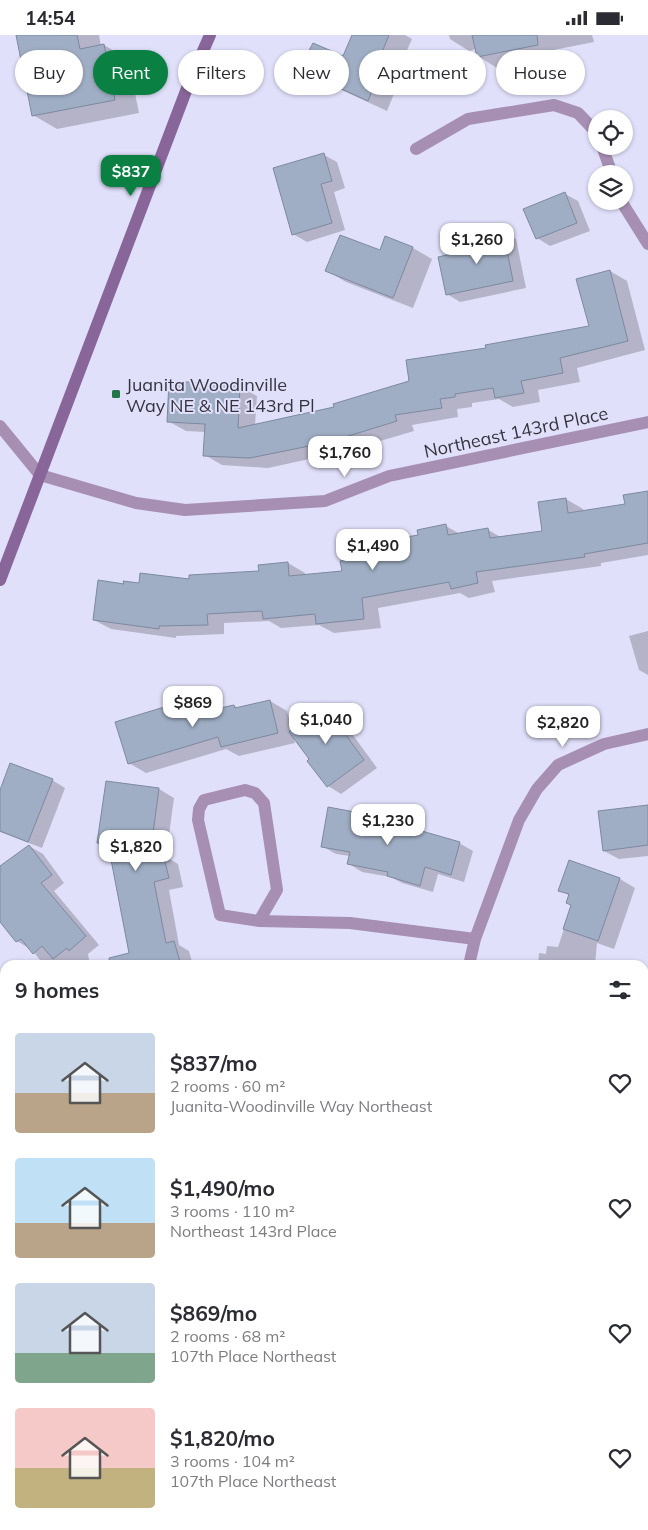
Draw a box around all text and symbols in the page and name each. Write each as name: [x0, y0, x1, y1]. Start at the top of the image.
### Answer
text: 14:54: [25, 6, 75, 30]
chip: Buy: [15, 50, 83, 95]
chip: Rent: [93, 50, 168, 95]
chip: Filters: [178, 50, 264, 95]
chip: New: [274, 50, 349, 95]
chip: Apartment: [359, 50, 486, 95]
chip: House: [496, 50, 585, 95]
map controls: [588, 110, 633, 210]
button: locate: [588, 110, 633, 155]
pin: $837: [101, 155, 161, 197]
text: $837: [112, 161, 150, 181]
button: layers: [588, 165, 633, 210]
pin: $1,260: [436, 223, 518, 265]
text: $1,260: [451, 229, 503, 249]
place label: Juanita Woodinville Way NE & NE 143rd Pl: [126, 373, 315, 417]
marker: Juanita Woodinville Way NE & NE 143rd Pl: [110, 388, 122, 400]
street label: Northeast 143rd Place: [422, 401, 610, 463]
pin: $1,760: [304, 435, 386, 478]
text: $1,760: [319, 442, 371, 462]
pin: $1,490: [332, 529, 414, 571]
text: $1,490: [347, 535, 399, 555]
pin: $869: [163, 685, 223, 728]
text: $869: [174, 692, 212, 712]
pin: $1,040: [285, 703, 367, 745]
pin: $2,820: [522, 705, 604, 748]
text: $1,040: [300, 709, 352, 729]
text: $2,820: [537, 712, 589, 732]
pin: $1,230: [347, 803, 429, 846]
text: $1,230: [362, 810, 414, 830]
pin: $1,820: [95, 829, 177, 872]
text: $1,820: [110, 836, 162, 856]
icon: filters: [606, 976, 634, 1004]
text: 9 homes: [15, 977, 99, 1003]
text: $837/mo: [170, 1050, 257, 1076]
icon: home: [55, 1053, 115, 1113]
icon: heart: [606, 1069, 634, 1097]
text: 2 rooms · 60 m²: [170, 1076, 285, 1096]
text: Juanita-Woodinville Way Northeast: [170, 1096, 432, 1116]
text: $1,490/mo: [170, 1175, 275, 1201]
icon: home: [55, 1178, 115, 1238]
icon: heart: [606, 1194, 634, 1222]
text: 3 rooms · 110 m²: [170, 1201, 295, 1221]
text: Northeast 143rd Place: [170, 1221, 337, 1241]
text: $869/mo: [170, 1300, 257, 1326]
icon: home: [55, 1303, 115, 1363]
icon: heart: [606, 1319, 634, 1347]
text: 2 rooms · 68 m²: [170, 1326, 285, 1346]
text: 107th Place Northeast: [170, 1346, 336, 1366]
text: $1,820/mo: [170, 1425, 275, 1451]
icon: home: [55, 1428, 115, 1488]
icon: heart: [606, 1444, 634, 1472]
text: 3 rooms · 104 m²: [170, 1451, 295, 1471]
text: 107th Place Northeast: [170, 1471, 336, 1491]

